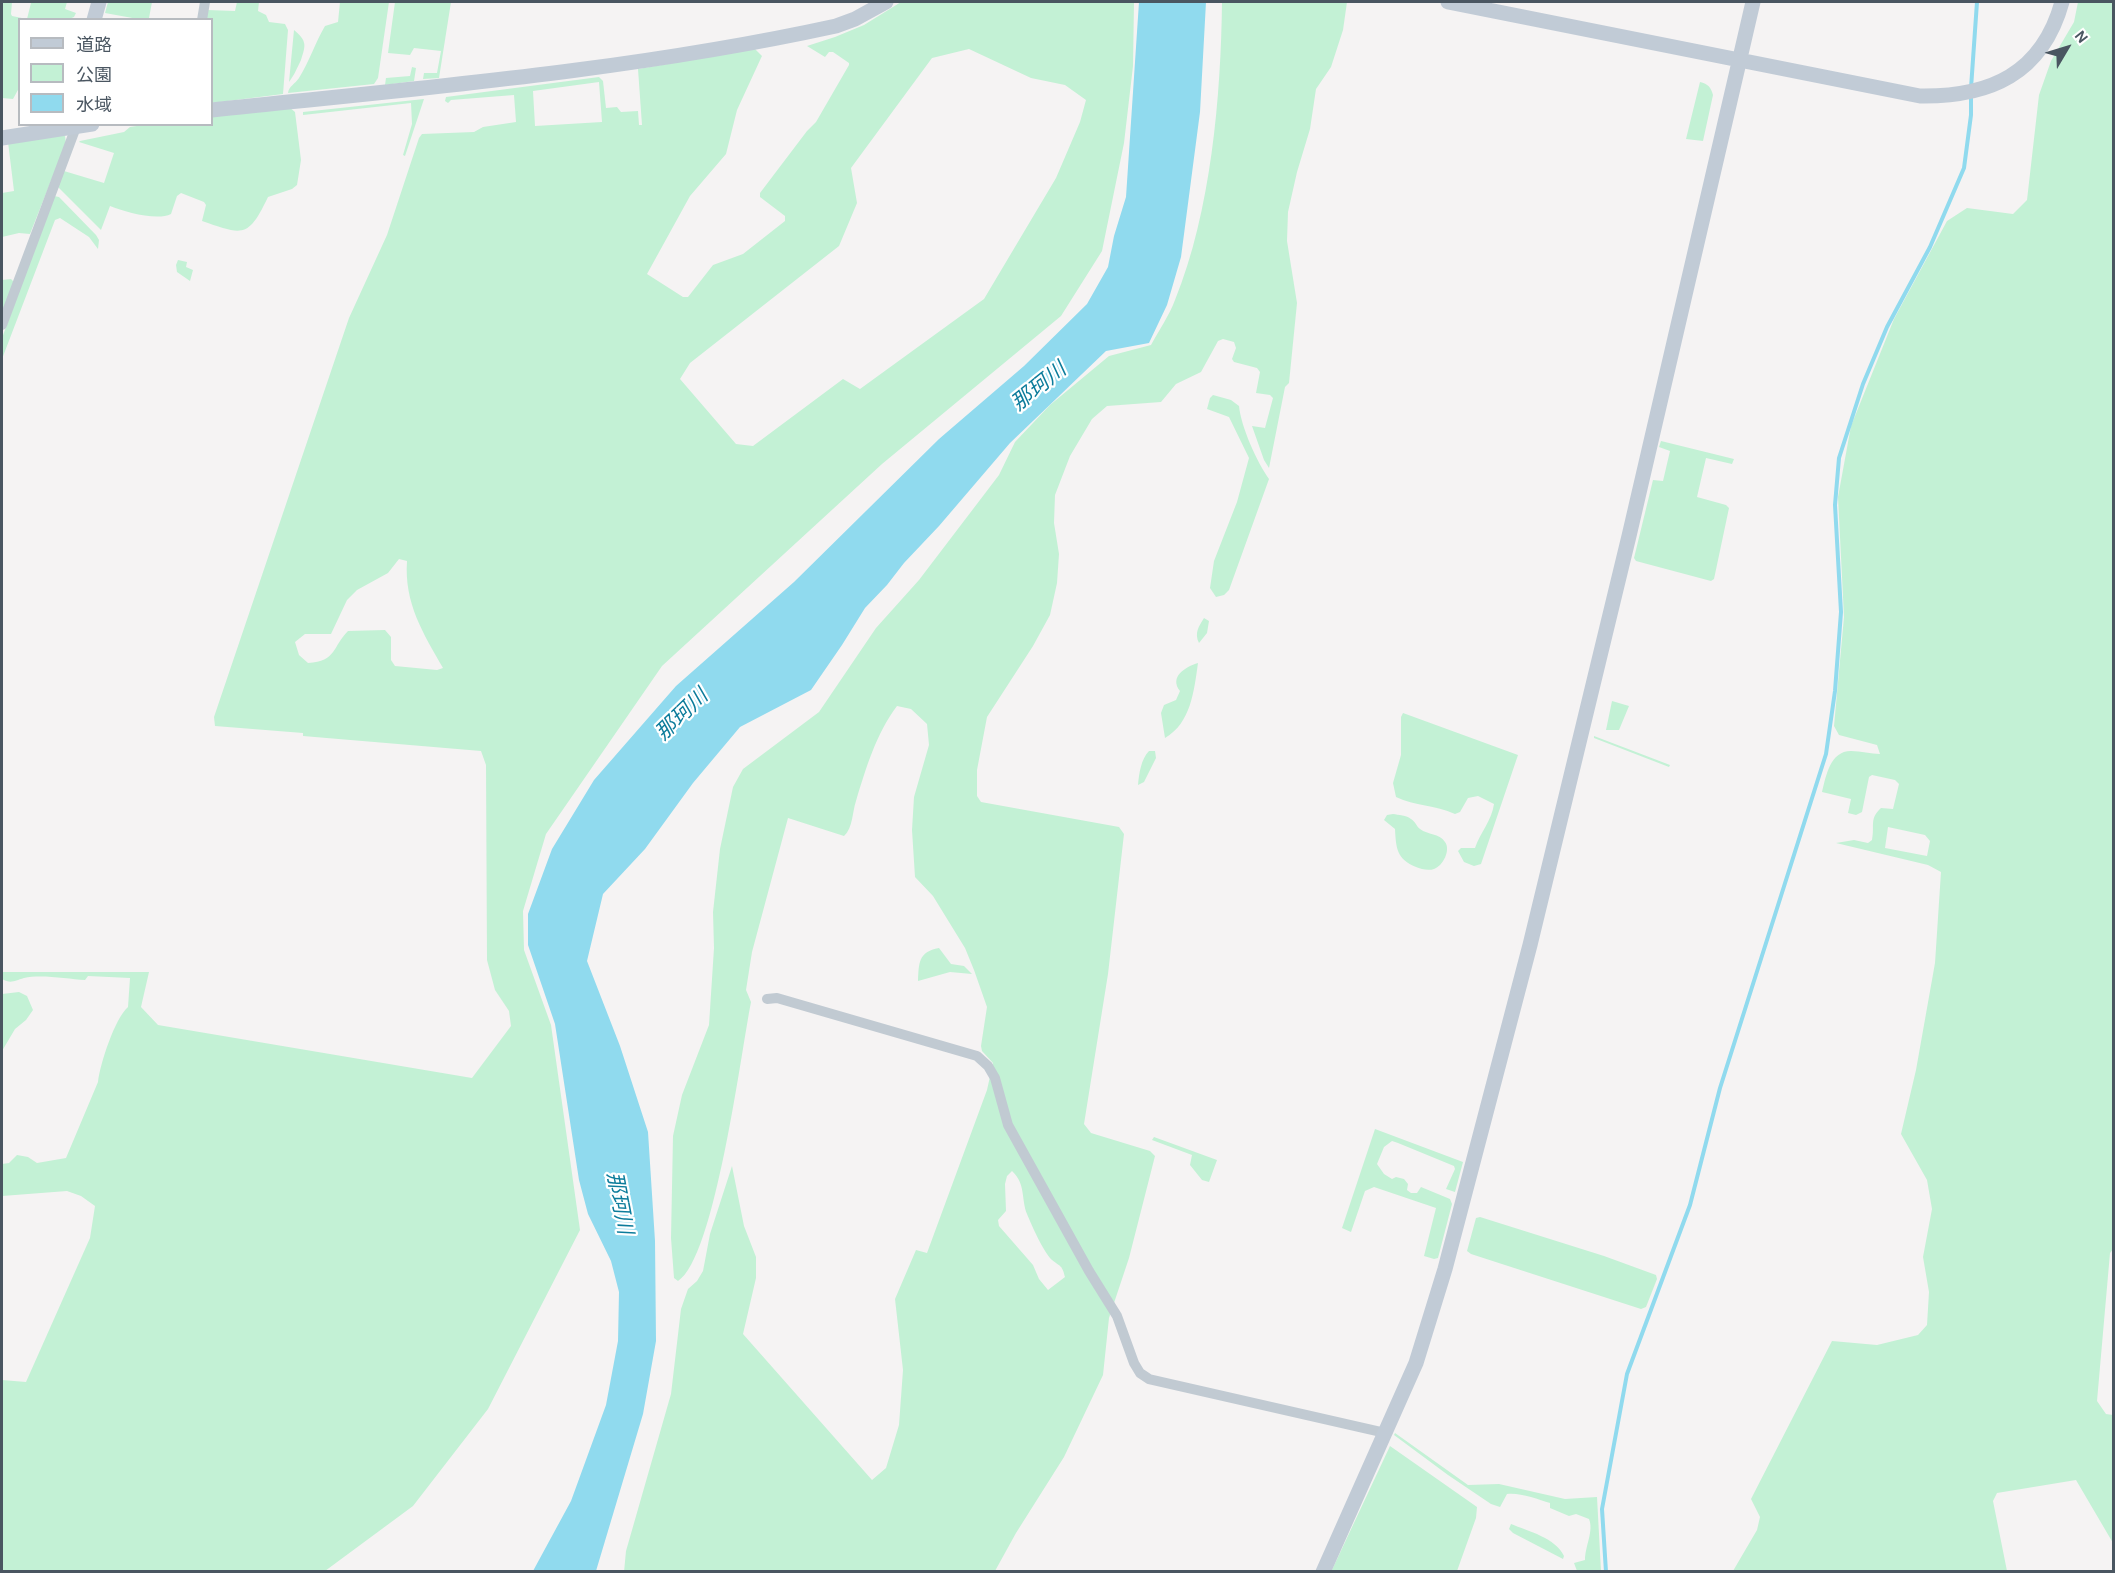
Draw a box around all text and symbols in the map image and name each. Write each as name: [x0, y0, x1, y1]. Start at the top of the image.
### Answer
legend: [18, 18, 213, 126]
north arrow: [2037, 18, 2097, 78]
text: N: [2071, 26, 2093, 47]
text: 道路: [76, 34, 112, 56]
text: 公園: [76, 64, 112, 86]
text: 水域: [76, 94, 112, 116]
water label: 那珂川: [1007, 357, 1071, 417]
water label: 那珂川: [651, 684, 713, 746]
water label: 那珂川: [601, 1170, 637, 1236]

